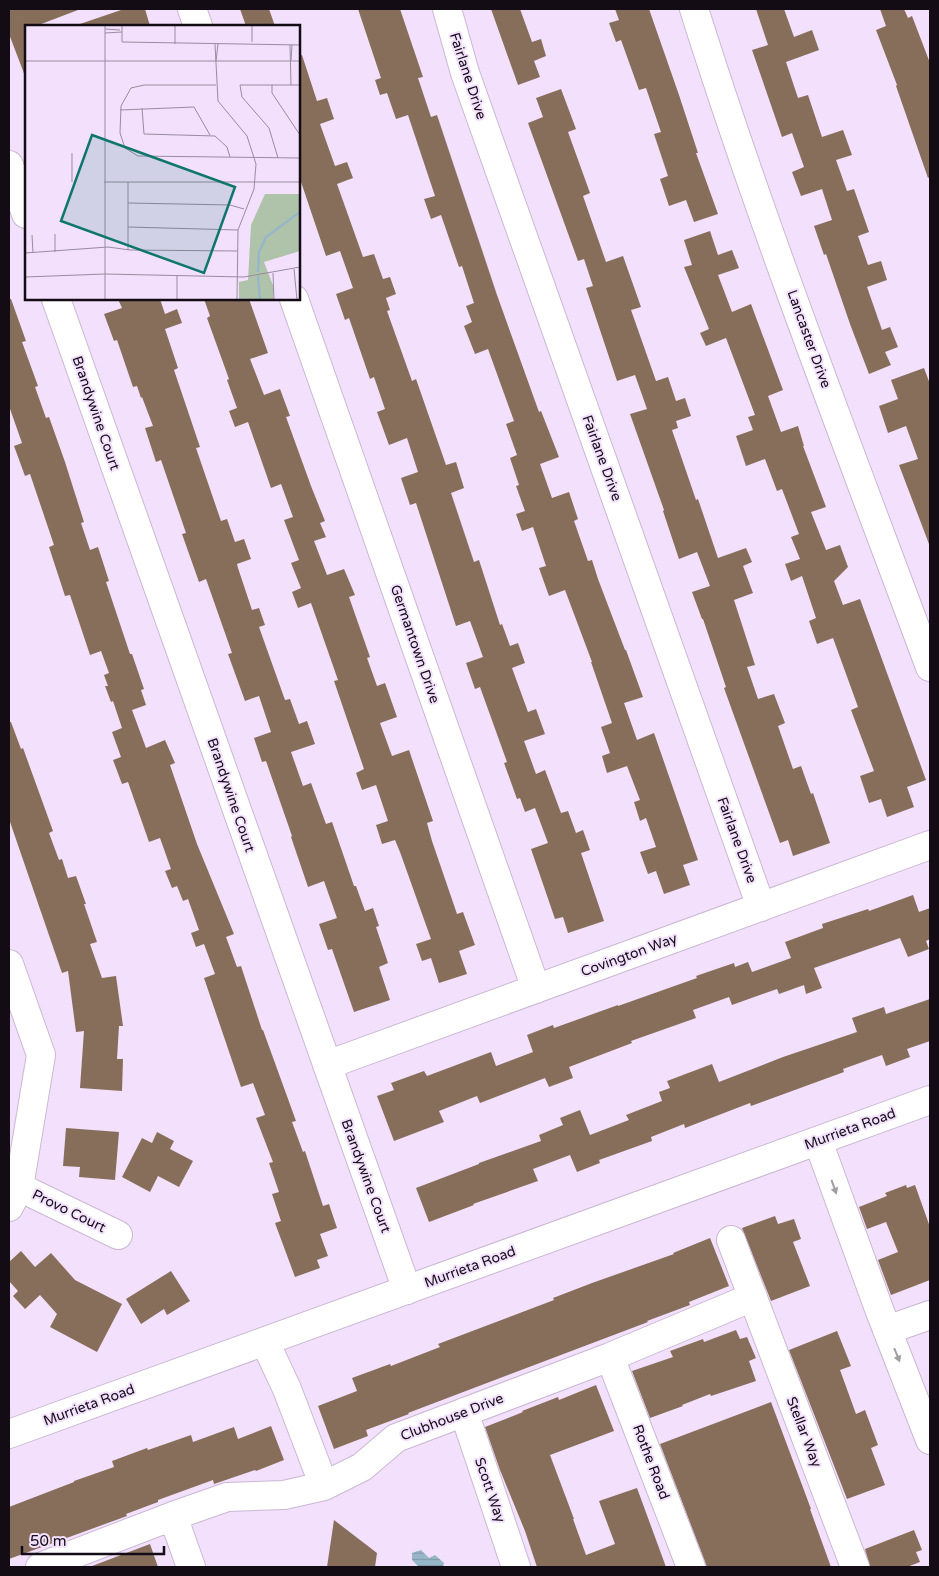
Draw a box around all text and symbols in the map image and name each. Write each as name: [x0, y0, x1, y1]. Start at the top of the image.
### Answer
inset map: [25, 25, 300, 300]
street label: Fairlane Drive: [446, 31, 490, 122]
street label: Lancaster Drive: [783, 288, 835, 390]
street label: Brandywine Court: [68, 354, 124, 473]
street label: Fairlane Drive: [579, 413, 625, 503]
street label: Germantown Drive: [387, 582, 443, 706]
street label: Brandywine Court: [203, 736, 259, 855]
street label: Fairlane Drive: [714, 795, 760, 885]
street label: Covington Way: [579, 930, 680, 980]
street label: Murrieta Road: [802, 1105, 898, 1153]
street label: Brandywine Court: [338, 1117, 395, 1236]
one-way arrow: [830, 1180, 838, 1195]
street label: Provo Court: [30, 1186, 109, 1236]
street label: Murrieta Road: [422, 1243, 518, 1291]
one-way arrow: [894, 1348, 901, 1363]
street label: Murrieta Road: [41, 1381, 137, 1429]
street label: Clubhouse Drive: [398, 1390, 506, 1444]
street label: Stellar Way: [783, 1394, 825, 1470]
street label: Rothe Road: [629, 1422, 673, 1502]
street label: Scott Way: [471, 1455, 509, 1525]
scale bar: [22, 1524, 165, 1556]
text: 50 m: [30, 1532, 67, 1550]

